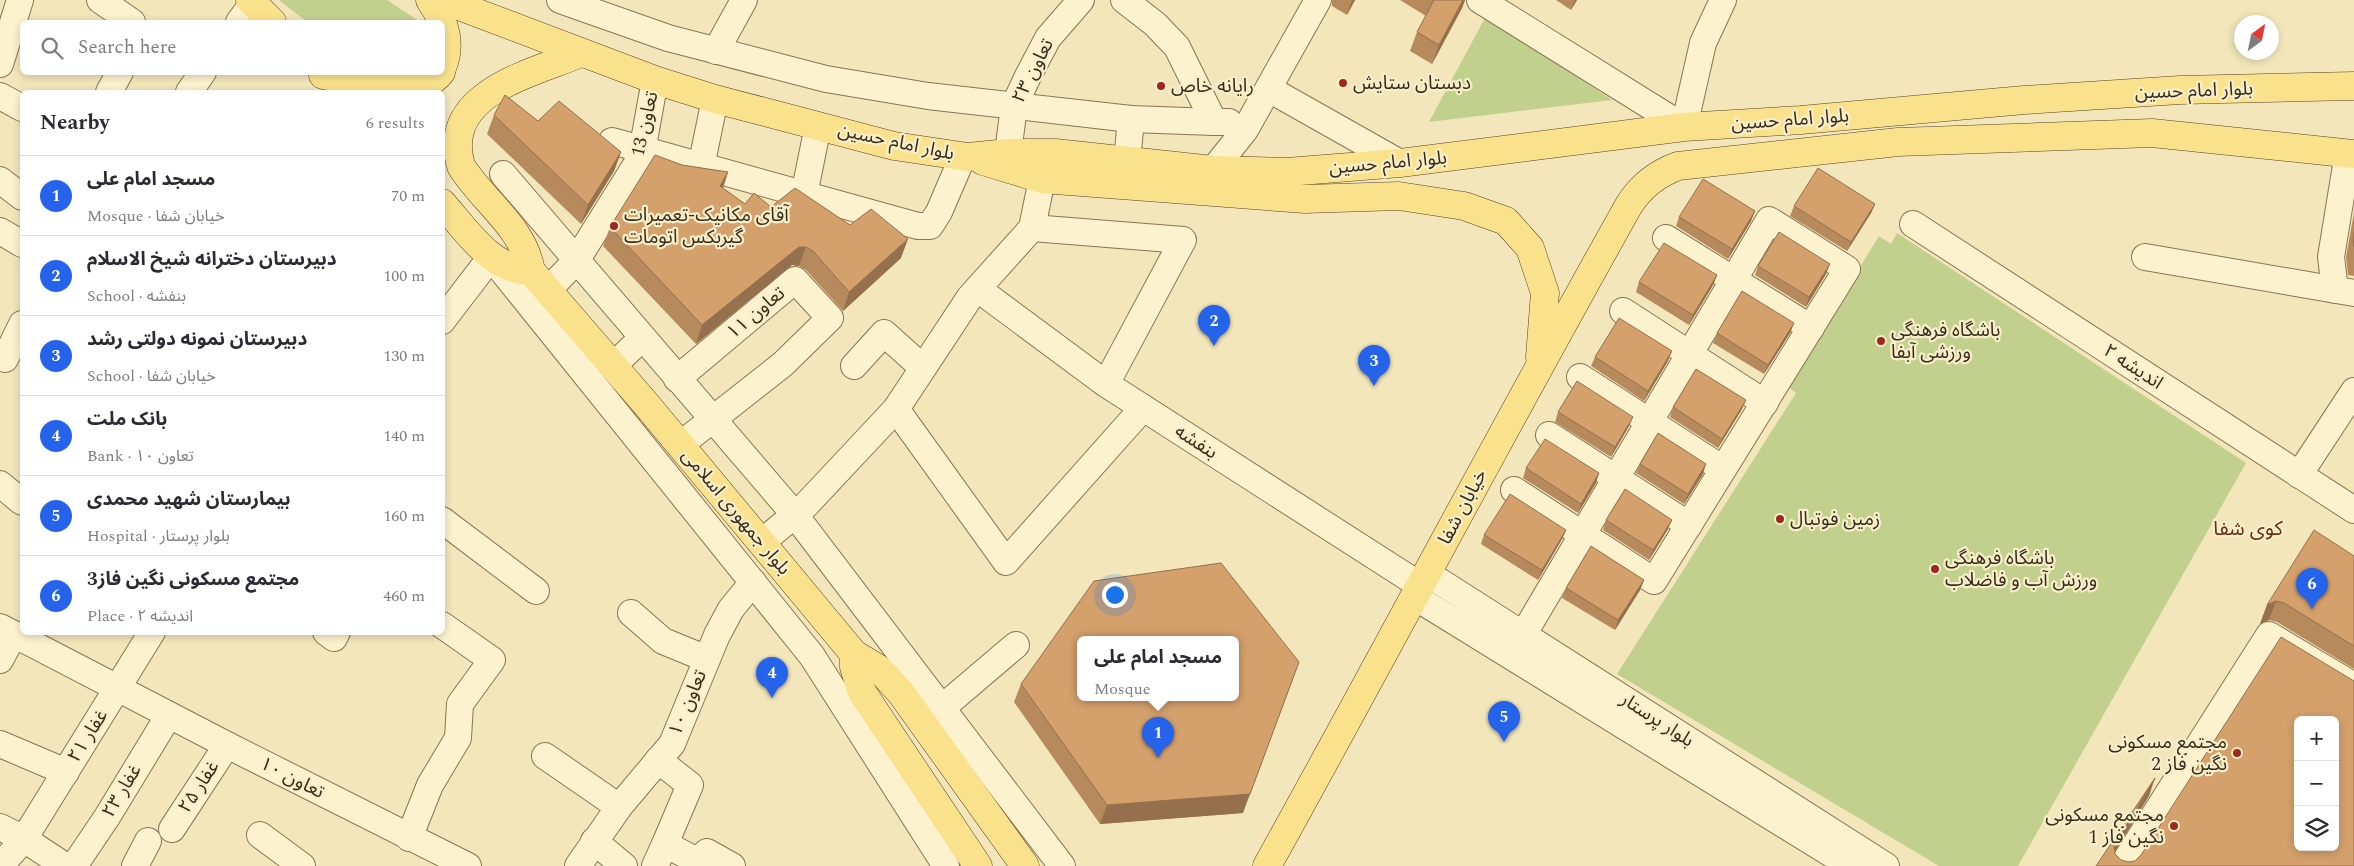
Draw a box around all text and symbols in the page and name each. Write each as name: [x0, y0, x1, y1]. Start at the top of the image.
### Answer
north arrow: [2234, 15, 2279, 60]
search box: [20, 20, 445, 75]
text: Search here: [78, 33, 177, 62]
icon: search: [38, 34, 66, 62]
street label: تعاون ۲۳: [1004, 34, 1062, 108]
place label: دبستان ستایش: [1353, 69, 1471, 98]
place label: رایانه خاص: [1171, 72, 1254, 101]
street label: بلوار امام حسین: [2134, 74, 2254, 108]
marker: دبستان ستایش: [1337, 77, 1349, 89]
marker: رایانه خاص: [1155, 80, 1167, 92]
street label: تعاون 13: [623, 88, 667, 160]
street label: بلوار امام حسین: [1730, 101, 1850, 139]
text: Nearby: [40, 107, 110, 139]
text: 6 results: [366, 111, 425, 135]
street label: بلوار امام حسین: [835, 116, 957, 168]
street label: بلوار امام حسین: [1328, 143, 1448, 183]
text: مسجد امام علی: [87, 165, 215, 194]
text: 1: [52, 184, 60, 208]
text: 70 m: [391, 184, 425, 208]
place label: آقای مکانیک-تعمیرات گیربکس اتومات: [624, 201, 790, 252]
text: Mosque · خیابان شفا: [87, 204, 225, 228]
marker: آقای مکانیک-تعمیرات گیربکس اتومات: [608, 220, 620, 232]
text: دبیرستان دخترانه شیخ الاسلام: [87, 245, 337, 274]
text: 2: [52, 264, 60, 288]
text: 100 m: [383, 264, 425, 288]
street label: تعاون ۱۱: [720, 280, 792, 346]
text: School · بنفشه: [87, 284, 186, 308]
pin: 2: [1198, 305, 1230, 346]
place label: باشگاه فرهنگی ورزشی آبفا: [1891, 316, 2000, 367]
text: دبیرستان نمونه دولتی رشد: [87, 325, 307, 354]
marker: باشگاه فرهنگی ورزشی آبفا: [1875, 335, 1887, 347]
street label: اندیشه ۲: [2097, 337, 2169, 397]
text: 3: [52, 344, 60, 368]
text: 130 m: [383, 344, 425, 368]
pin: 3: [1358, 345, 1390, 386]
text: School · خیابان شفا: [87, 364, 216, 388]
text: بانک ملت: [87, 405, 167, 434]
street label: بنفشه: [1169, 417, 1223, 467]
text: 4: [52, 424, 60, 448]
text: 140 m: [383, 424, 425, 448]
street label: بلوار جمهوری اسلامی: [674, 442, 798, 582]
text: Bank · تعاون ۱۰: [87, 444, 194, 468]
street label: خیابان شفا: [1431, 464, 1495, 550]
text: بیمارستان شهید محمدی: [87, 485, 291, 514]
text: 5: [52, 504, 60, 528]
text: 160 m: [383, 504, 425, 528]
place label: زمین فوتبال: [1790, 505, 1880, 534]
marker: زمین فوتبال: [1774, 513, 1786, 525]
district label: کوی شفا: [2213, 514, 2283, 544]
text: Hospital · بلوار پرستار: [87, 524, 230, 548]
place label: باشگاه فرهنگی ورزش آب و فاضلاب: [1945, 544, 2097, 595]
marker: باشگاه فرهنگی ورزش آب و فاضلاب: [1929, 563, 1941, 575]
text: مجتمع مسکونی نگین فاز3: [87, 565, 299, 594]
pin: 6: [2296, 568, 2328, 609]
your location: [1102, 582, 1128, 608]
text: 6: [52, 584, 60, 608]
text: 460 m: [383, 584, 425, 608]
text: Place · اندیشه ۲: [87, 604, 193, 628]
popup: [1077, 636, 1239, 701]
text: مسجد امام علی: [1094, 643, 1222, 672]
pin: 4: [756, 657, 788, 698]
street label: تعاون ۱۰: [661, 666, 715, 740]
text: Mosque: [1094, 677, 1150, 701]
street label: بلوار پرستار: [1613, 685, 1700, 755]
pin: 5: [1488, 701, 1520, 742]
street label: غفار ۲۱: [60, 704, 116, 768]
map controls: [2294, 716, 2339, 851]
button: +: [2294, 716, 2339, 761]
pin: 1: [1142, 717, 1174, 758]
place label: مجتمع مسکونی نگین فاز 2: [2108, 728, 2227, 779]
marker: مجتمع مسکونی نگین فاز 2: [2231, 747, 2243, 759]
street label: تعاون ۱۰: [255, 749, 329, 807]
street label: غفار ۲۵: [171, 755, 227, 819]
street label: غفار ۲۳: [95, 759, 149, 823]
button: −: [2294, 761, 2339, 806]
place label: مجتمع مسکونی نگین فاز 1: [2045, 801, 2164, 852]
button: layers: [2294, 806, 2339, 851]
marker: مجتمع مسکونی نگین فاز 1: [2168, 820, 2180, 832]

